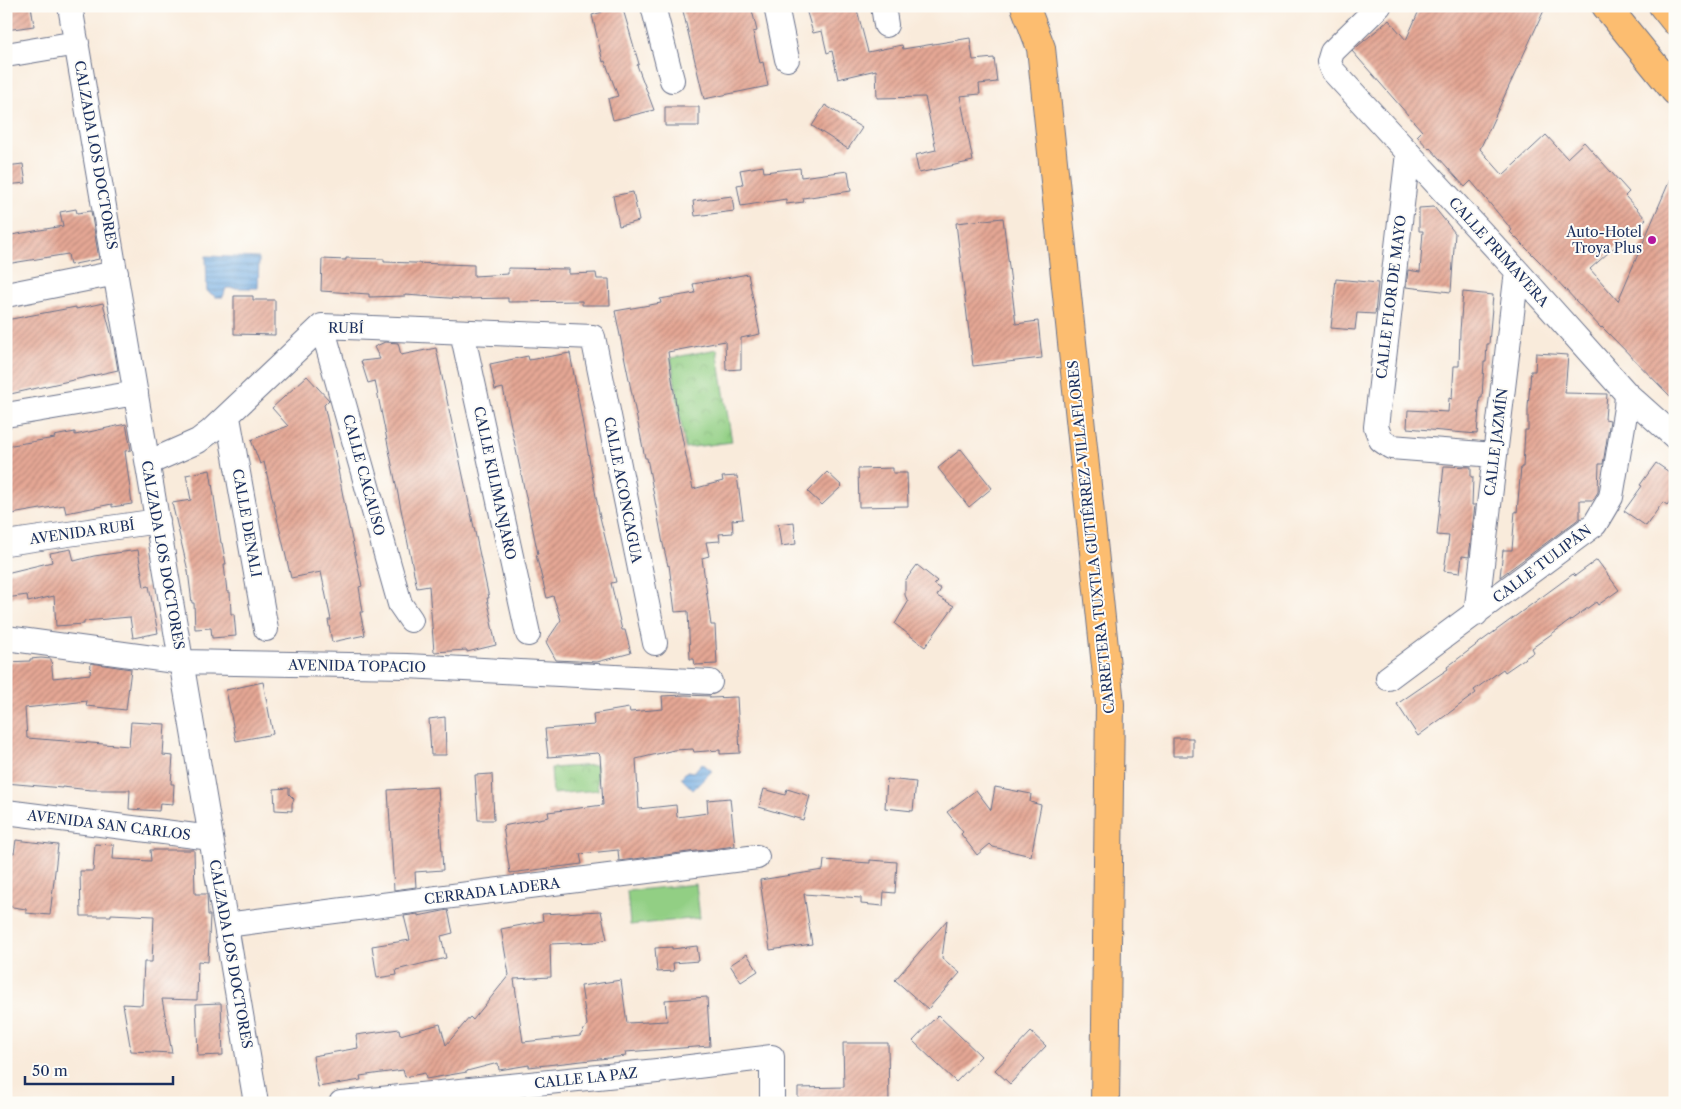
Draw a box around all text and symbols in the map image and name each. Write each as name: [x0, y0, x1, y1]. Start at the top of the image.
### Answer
street label: CALZADA LOS DOCTORES: [70, 59, 122, 251]
street label: CALLE PRIMAVERA: [1445, 193, 1553, 311]
street label: CALLE FLOR DE MAYO: [1372, 214, 1410, 380]
place label: Auto-Hotel Troya Plus: [1565, 223, 1642, 257]
marker: Auto-Hotel Troya Plus: [1646, 234, 1658, 246]
street label: RUBÍ: [328, 318, 364, 337]
street label: CARRETERA TUXTLA GUTIÉRREZ-VILLAFLORES: [1063, 359, 1119, 715]
street label: CALLE JAZMÍN: [1479, 386, 1512, 497]
street label: CALLE KILIMANJARO: [470, 404, 520, 562]
street label: CALLE CACAUSO: [339, 412, 389, 538]
street label: CALLE ACONCAGUA: [600, 415, 646, 565]
street label: CALZADA LOS DOCTORES: [137, 459, 189, 651]
street label: CALLE DENALI: [229, 467, 265, 579]
street label: AVENIDA RUBÍ: [27, 515, 136, 548]
street label: CALLE TULIPÁN: [1489, 521, 1595, 607]
street label: AVENIDA TOPACIO: [287, 656, 426, 676]
street label: AVENIDA SAN CARLOS: [25, 806, 192, 844]
street label: CALZADA LOS DOCTORES: [205, 858, 257, 1050]
street label: CERRADA LADERA: [423, 874, 562, 908]
scale bar: [25, 1054, 172, 1086]
text: 50 m: [32, 1061, 68, 1080]
street label: CALLE LA PAZ: [533, 1064, 639, 1092]

